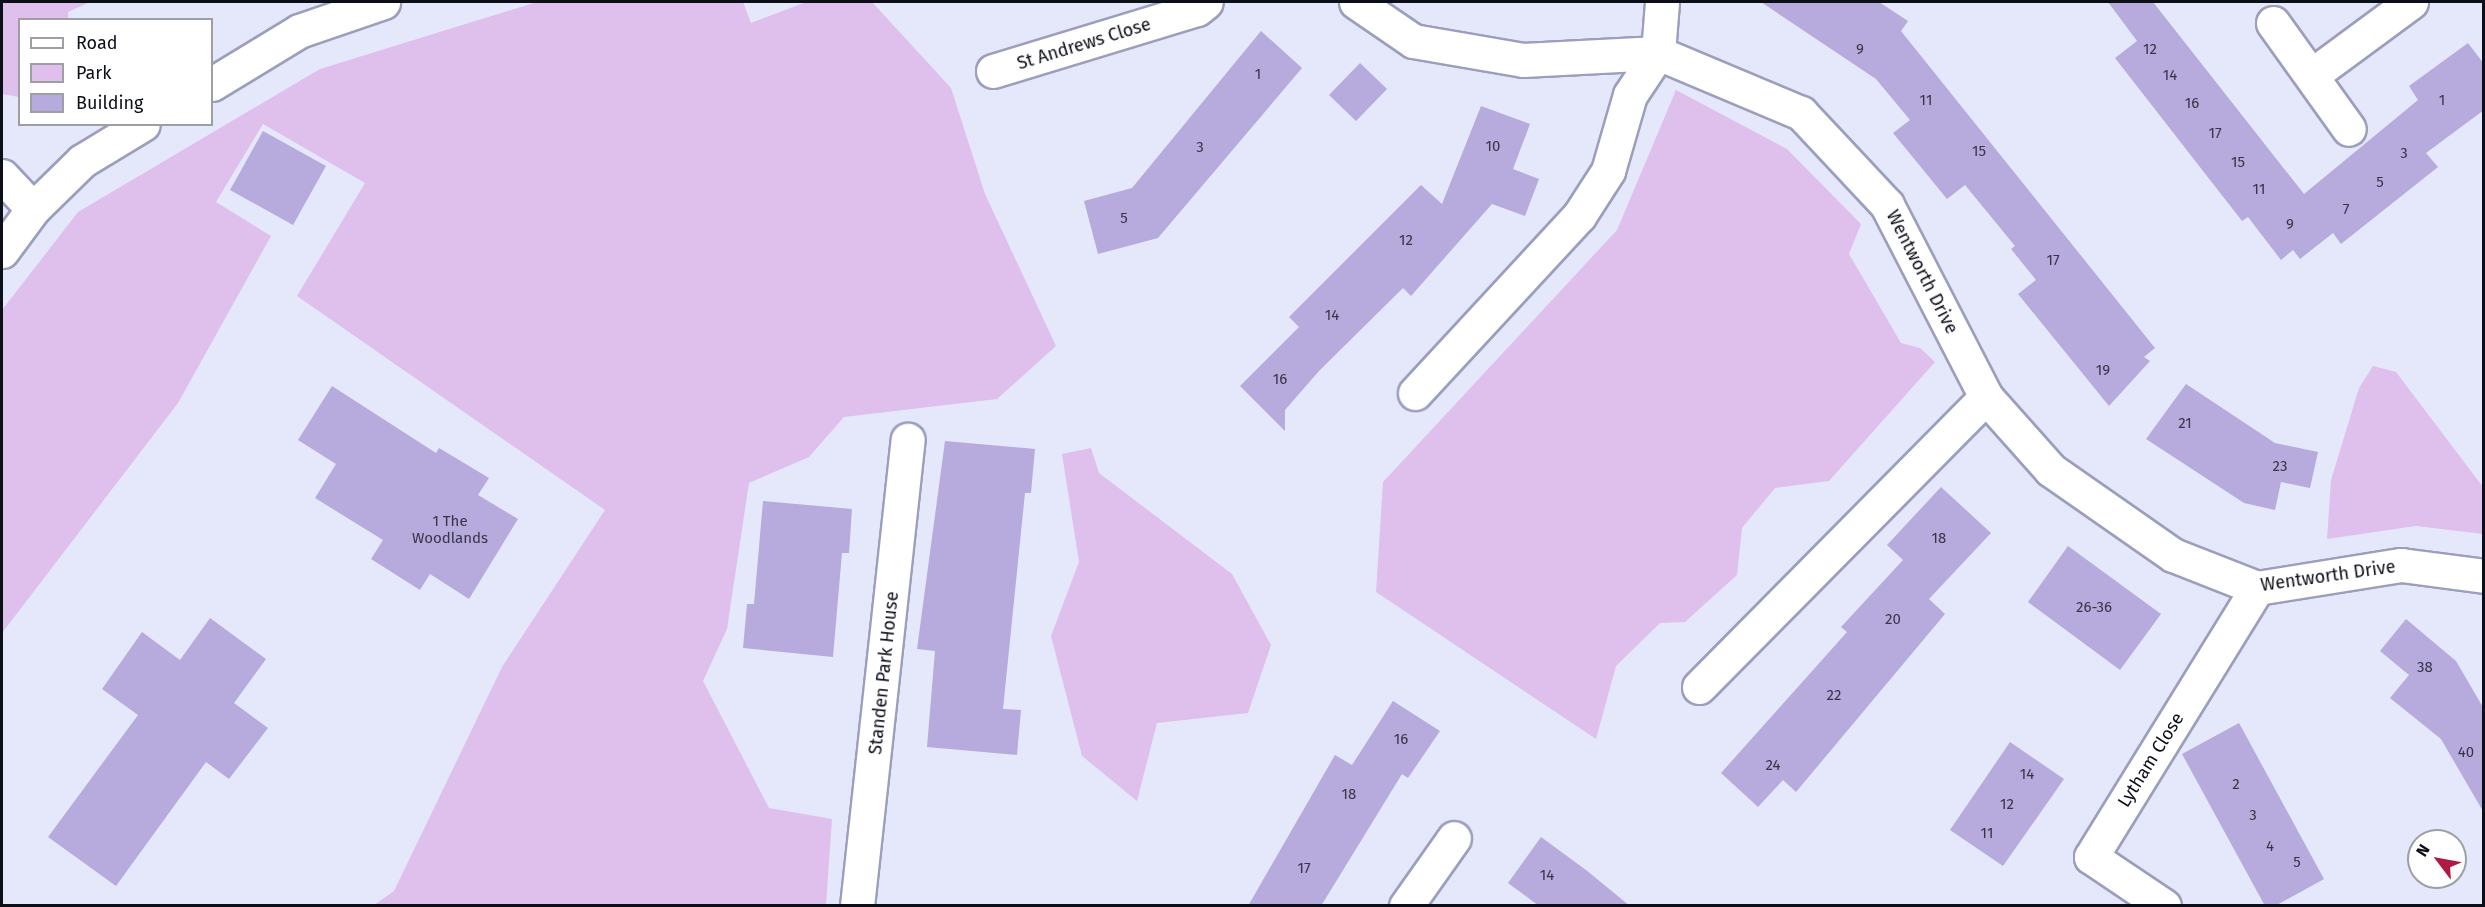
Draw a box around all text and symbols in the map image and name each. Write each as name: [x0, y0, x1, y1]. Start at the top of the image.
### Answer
street label: St Andrews Close: [1014, 13, 1154, 75]
legend: [18, 18, 213, 126]
text: Road: [76, 32, 118, 54]
house number: 9: [1856, 41, 1864, 59]
house number: 12: [2143, 41, 2157, 59]
text: Park: [76, 62, 111, 84]
house number: 1: [1255, 66, 1261, 84]
house number: 14: [2163, 67, 2177, 85]
text: Building: [76, 92, 143, 114]
house number: 11: [1920, 92, 1932, 110]
house number: 1: [2439, 92, 2445, 110]
house number: 16: [2185, 95, 2199, 113]
house number: 17: [2208, 125, 2222, 143]
house number: 10: [1486, 138, 1500, 156]
house number: 3: [1196, 139, 1204, 157]
house number: 15: [1972, 143, 1986, 161]
house number: 3: [2400, 145, 2408, 163]
house number: 15: [2231, 154, 2245, 172]
house number: 5: [2376, 174, 2384, 192]
house number: 11: [2253, 181, 2265, 199]
house number: 7: [2343, 201, 2349, 219]
street label: Wentworth Drive: [1882, 207, 1962, 337]
house number: 5: [1120, 210, 1128, 228]
house number: 9: [2286, 216, 2294, 234]
house number: 12: [1399, 232, 1413, 250]
house number: 17: [2046, 252, 2060, 270]
house number: 14: [1325, 307, 1339, 325]
house number: 19: [2096, 362, 2110, 380]
house number: 16: [1273, 371, 1287, 389]
house number: 21: [2178, 415, 2192, 433]
house number: 23: [2273, 458, 2287, 476]
house number: 1 The Woodlands: [412, 512, 488, 547]
house number: 18: [1932, 530, 1946, 548]
street label: Wentworth Drive: [2259, 556, 2397, 596]
street label: Standen Park House: [865, 590, 903, 756]
house number: 26-36: [2076, 599, 2112, 617]
house number: 20: [1885, 611, 1901, 629]
house number: 38: [2417, 659, 2433, 677]
house number: 22: [1827, 687, 1841, 705]
street label: Lytham Close: [2113, 709, 2189, 811]
house number: 16: [1394, 731, 1408, 749]
house number: 40: [2458, 744, 2474, 762]
house number: 24: [1766, 757, 1780, 775]
house number: 14: [2020, 766, 2034, 784]
house number: 2: [2232, 776, 2240, 794]
house number: 18: [1342, 786, 1356, 804]
house number: 12: [2000, 796, 2014, 814]
house number: 3: [2249, 807, 2257, 825]
house number: 11: [1981, 825, 1993, 843]
north arrow: [2407, 829, 2467, 889]
house number: 4: [2266, 838, 2274, 856]
text: N: [2412, 841, 2434, 860]
house number: 5: [2293, 854, 2301, 872]
house number: 17: [1297, 860, 1311, 878]
house number: 14: [1540, 867, 1554, 885]

